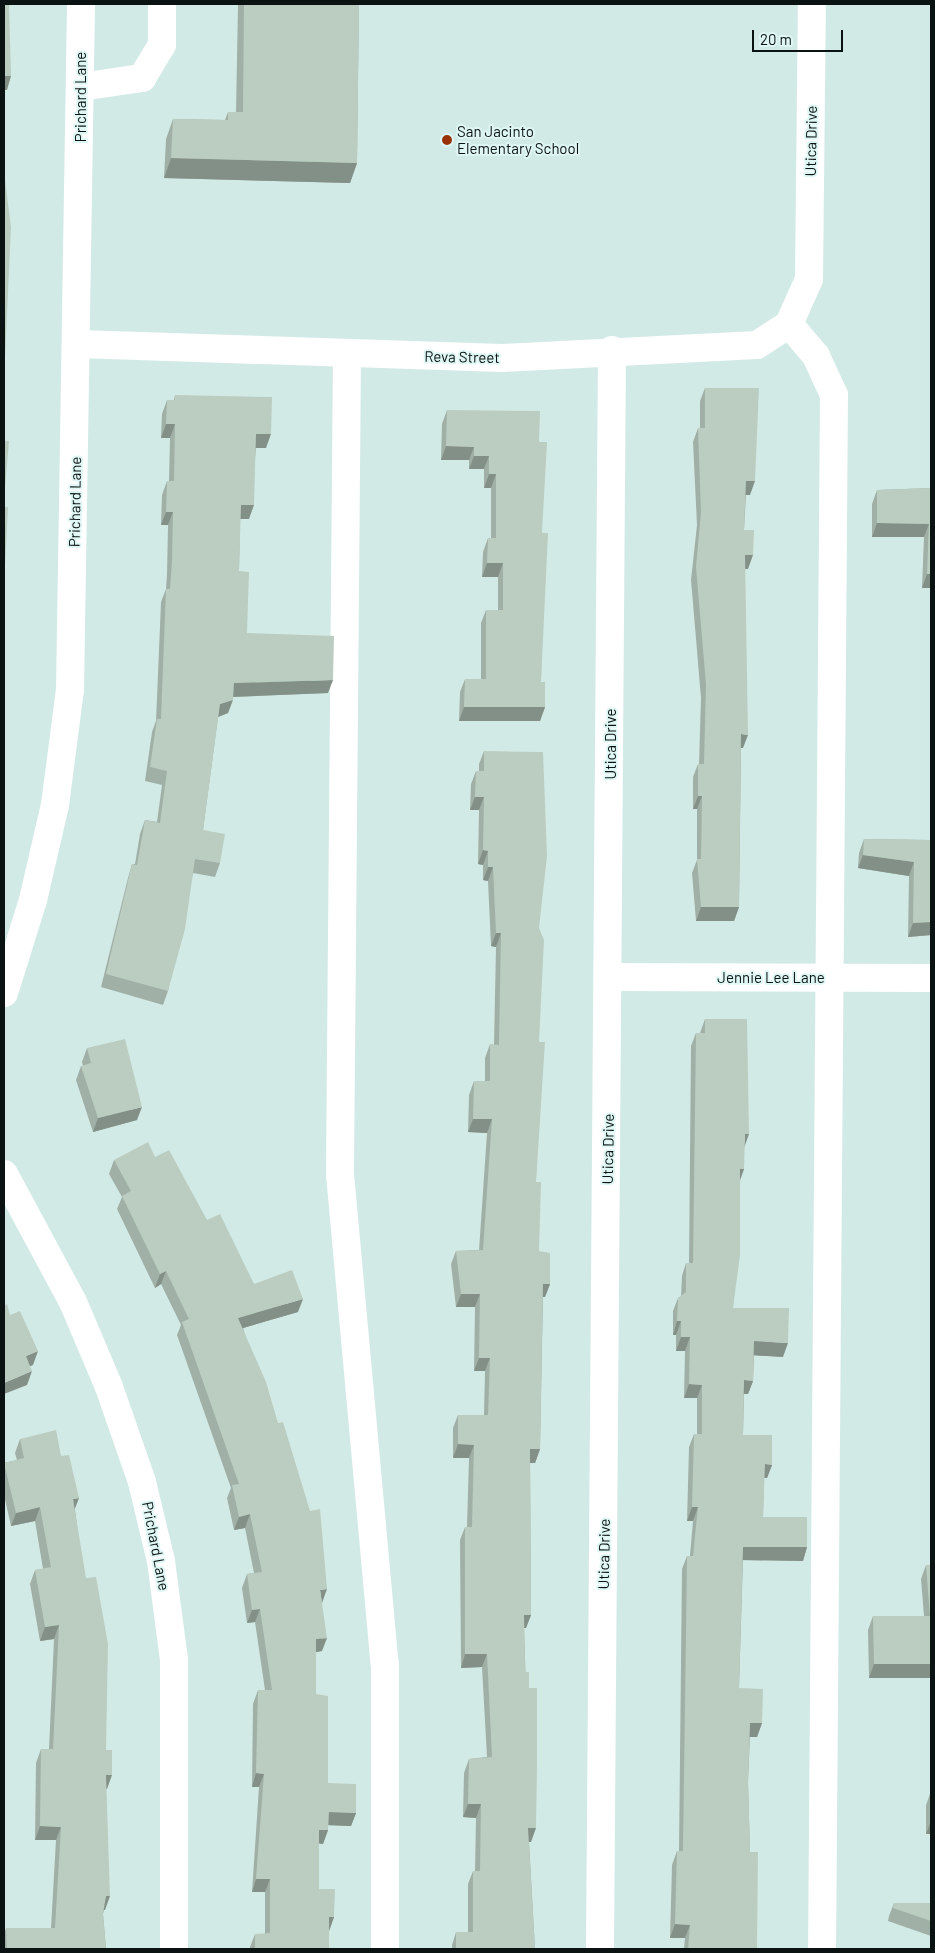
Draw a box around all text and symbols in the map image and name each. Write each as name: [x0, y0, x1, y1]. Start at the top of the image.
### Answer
scale bar: [755, 20, 846, 52]
text: 20 m: [760, 30, 792, 48]
street label: Prichard Lane: [72, 52, 90, 142]
street label: Utica Drive: [801, 105, 821, 177]
place label: San Jacinto Elementary School: [457, 122, 579, 157]
marker: San Jacinto Elementary School: [441, 134, 453, 146]
street label: Reva Street: [424, 347, 500, 367]
street label: Prichard Lane: [65, 457, 85, 547]
street label: Utica Drive: [602, 709, 620, 779]
street label: Jennie Lee Lane: [717, 969, 825, 987]
street label: Utica Drive: [598, 1113, 618, 1185]
street label: Prichard Lane: [139, 1500, 173, 1592]
street label: Utica Drive: [594, 1518, 614, 1590]

